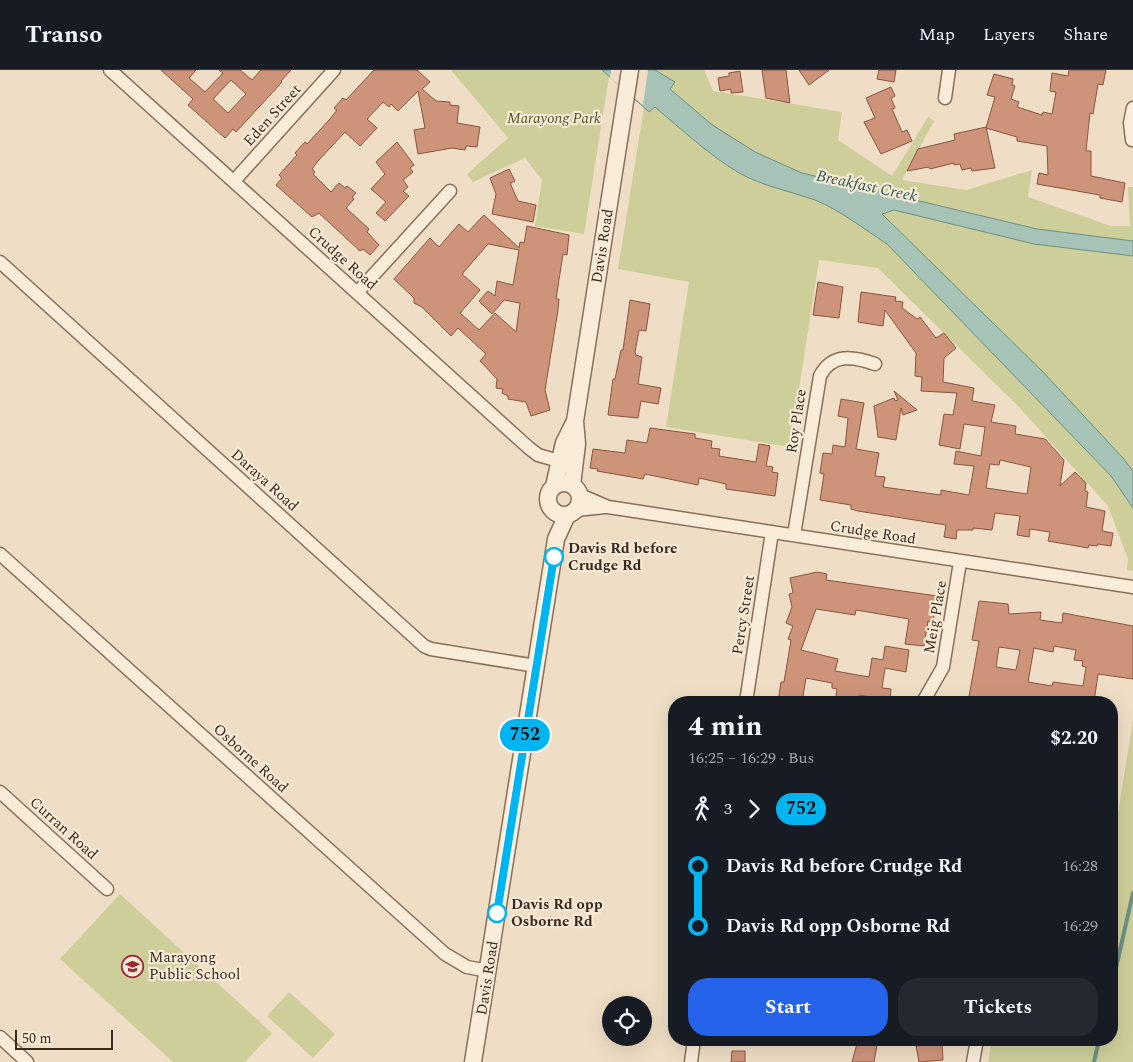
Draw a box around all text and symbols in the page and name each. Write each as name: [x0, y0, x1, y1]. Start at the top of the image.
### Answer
text: Transo: [25, 17, 102, 53]
text: Map: [919, 21, 955, 48]
text: Layers: [983, 21, 1035, 48]
text: Share: [1063, 21, 1108, 48]
street label: Eden Street: [238, 79, 307, 152]
park label: Marayong Park: [507, 107, 601, 130]
water label: Breakfast Creek: [814, 164, 920, 209]
street label: Davis Road: [585, 207, 620, 285]
street label: Crudge Road: [303, 221, 383, 296]
street label: Roy Place: [780, 387, 813, 455]
street label: Daraya Road: [226, 444, 304, 517]
street label: Crudge Road: [828, 514, 917, 551]
place label: Davis Rd before Crudge Rd: [568, 537, 677, 577]
marker: Davis Rd before Crudge Rd: [544, 547, 564, 567]
street label: Percy Street: [726, 574, 761, 656]
street label: Meig Place: [918, 579, 953, 656]
text: 4 min: [688, 705, 763, 748]
street label: Osborne Road: [208, 718, 293, 799]
line badge: 752: [496, 719, 554, 751]
text: 752: [510, 721, 540, 748]
text: $2.20: [1050, 724, 1098, 753]
text: 16:25 – 16:29 · Bus: [688, 746, 814, 770]
street label: Curran Road: [24, 791, 103, 865]
icon: walk: [688, 795, 716, 823]
icon: forward: [740, 795, 768, 823]
text: 752: [786, 795, 816, 822]
text: 3: [724, 797, 732, 821]
text: Davis Rd before Crudge Rd: [726, 852, 962, 881]
text: 16:28: [1062, 854, 1098, 878]
place label: Davis Rd opp Osborne Rd: [511, 893, 603, 933]
marker: Davis Rd opp Osborne Rd: [487, 903, 507, 923]
text: Davis Rd opp Osborne Rd: [726, 912, 950, 941]
text: 16:29: [1062, 914, 1098, 938]
street label: Davis Road: [470, 939, 505, 1017]
place label: Marayong Public School: [149, 946, 240, 986]
school or university icon: Marayong Public School: [121, 954, 145, 978]
button: Start: [688, 978, 888, 1036]
button: Tickets: [898, 978, 1098, 1036]
map controls: [602, 996, 652, 1046]
button: locate: [602, 996, 652, 1046]
scale bar: [15, 1027, 112, 1050]
text: 50 m: [22, 1028, 52, 1049]

